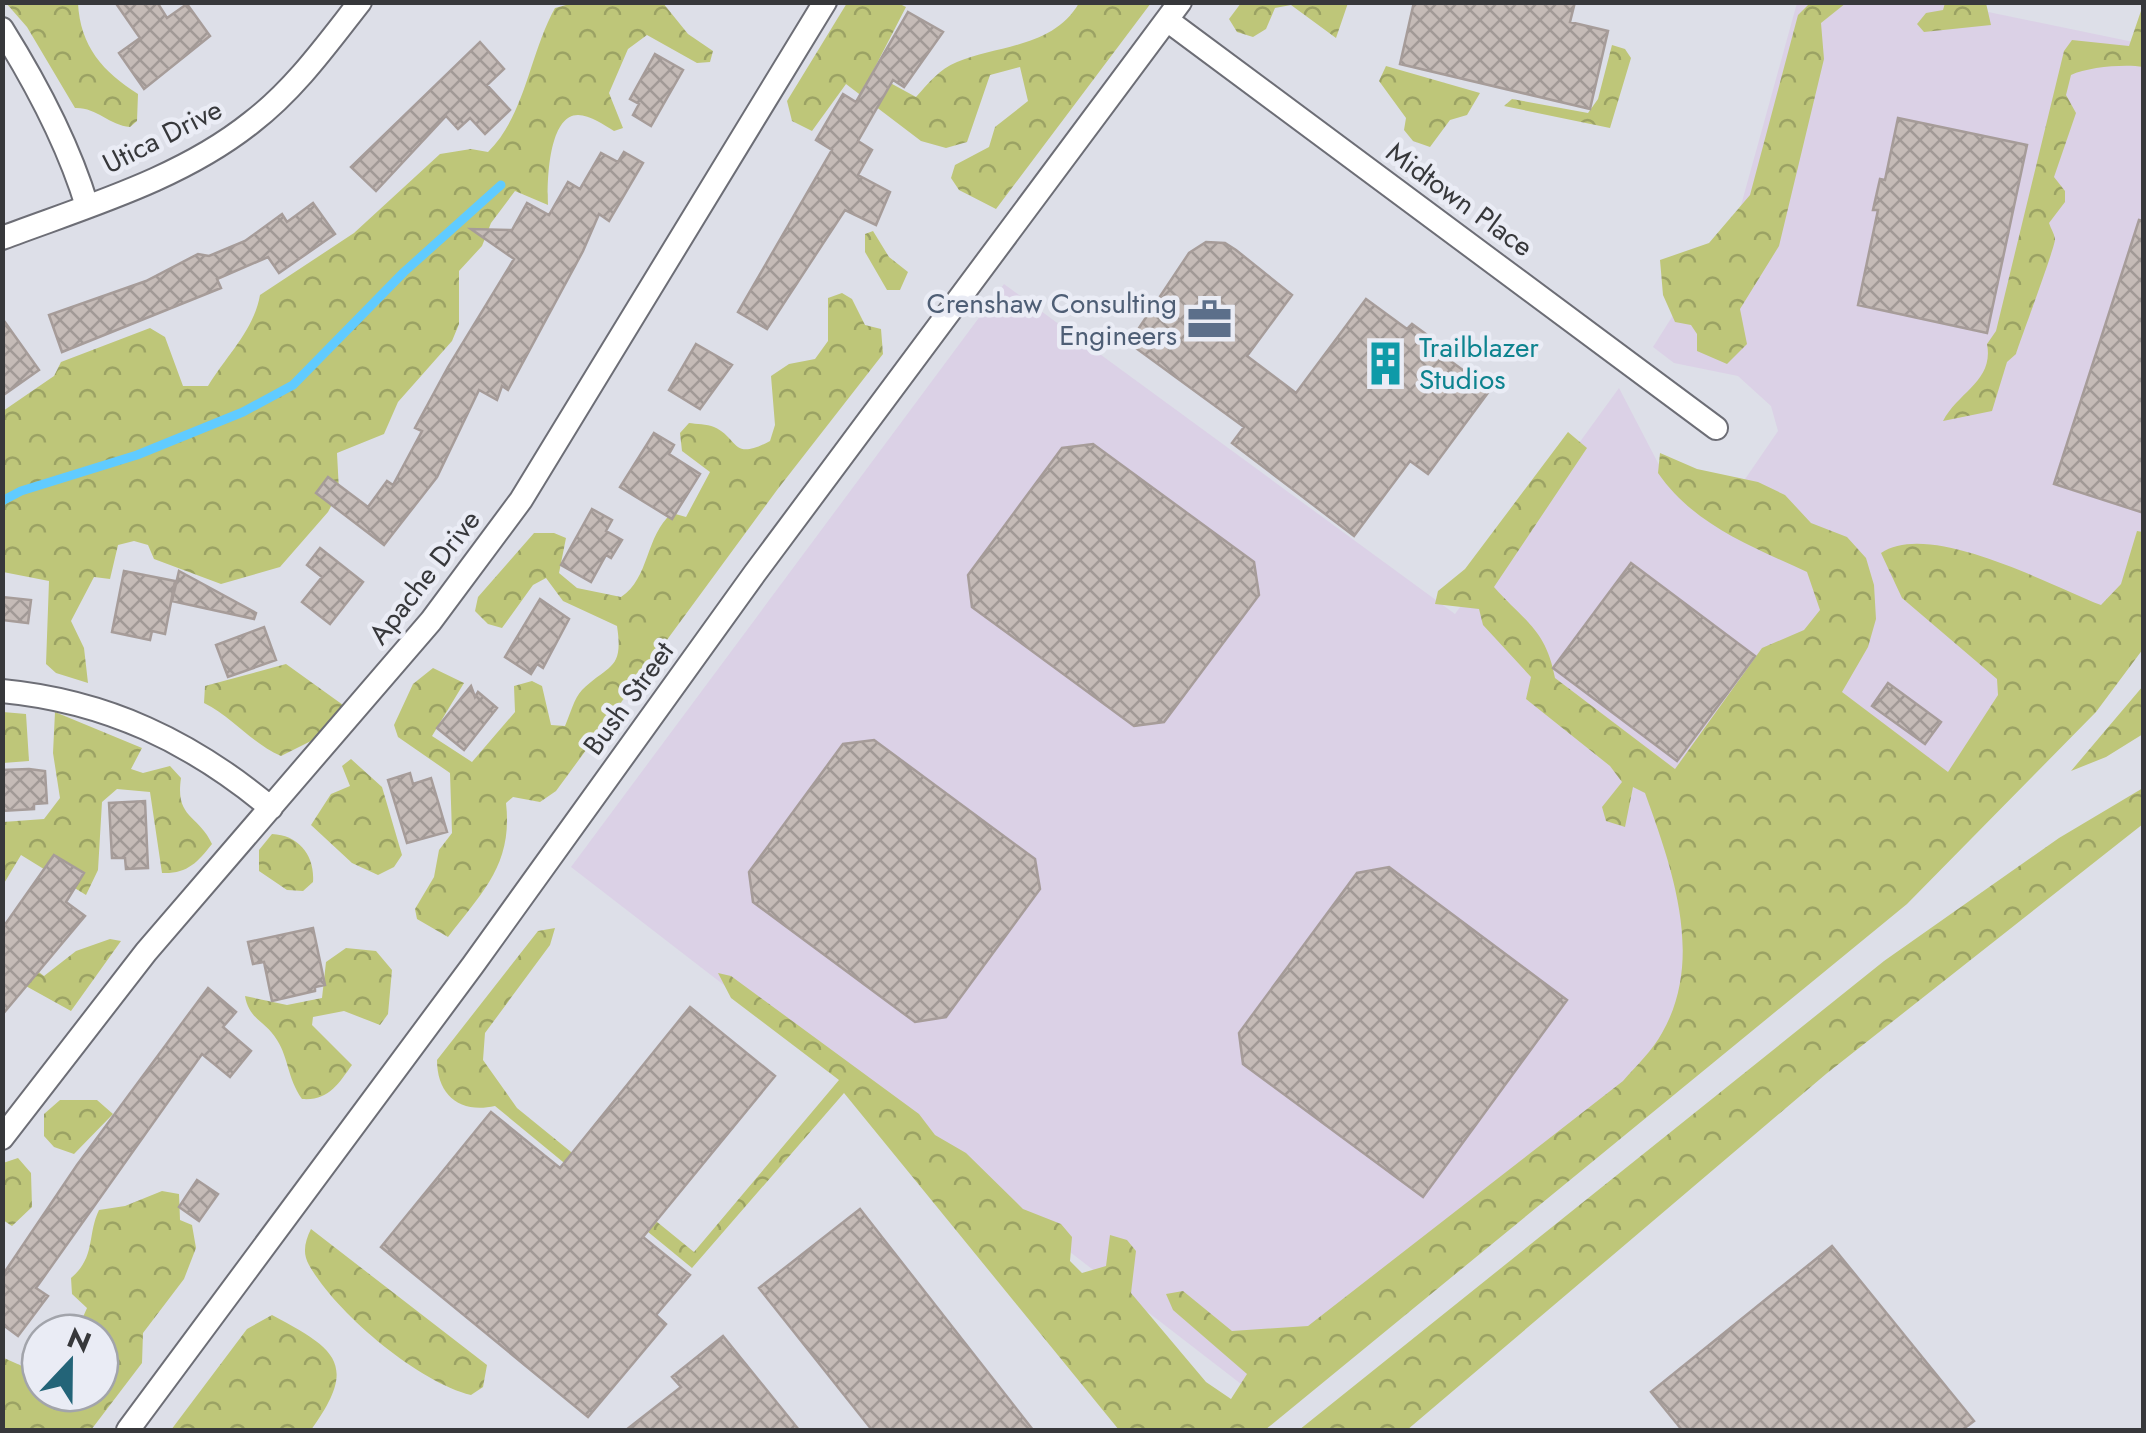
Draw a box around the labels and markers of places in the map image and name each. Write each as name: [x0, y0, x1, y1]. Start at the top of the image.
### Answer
place label: Crenshaw Consulting Engineers: [927, 283, 1177, 356]
office icon: Crenshaw Consulting Engineers: [1186, 295, 1234, 343]
place label: Trailblazer Studios: [1419, 327, 1539, 400]
building icon: Trailblazer Studios: [1362, 339, 1410, 387]

